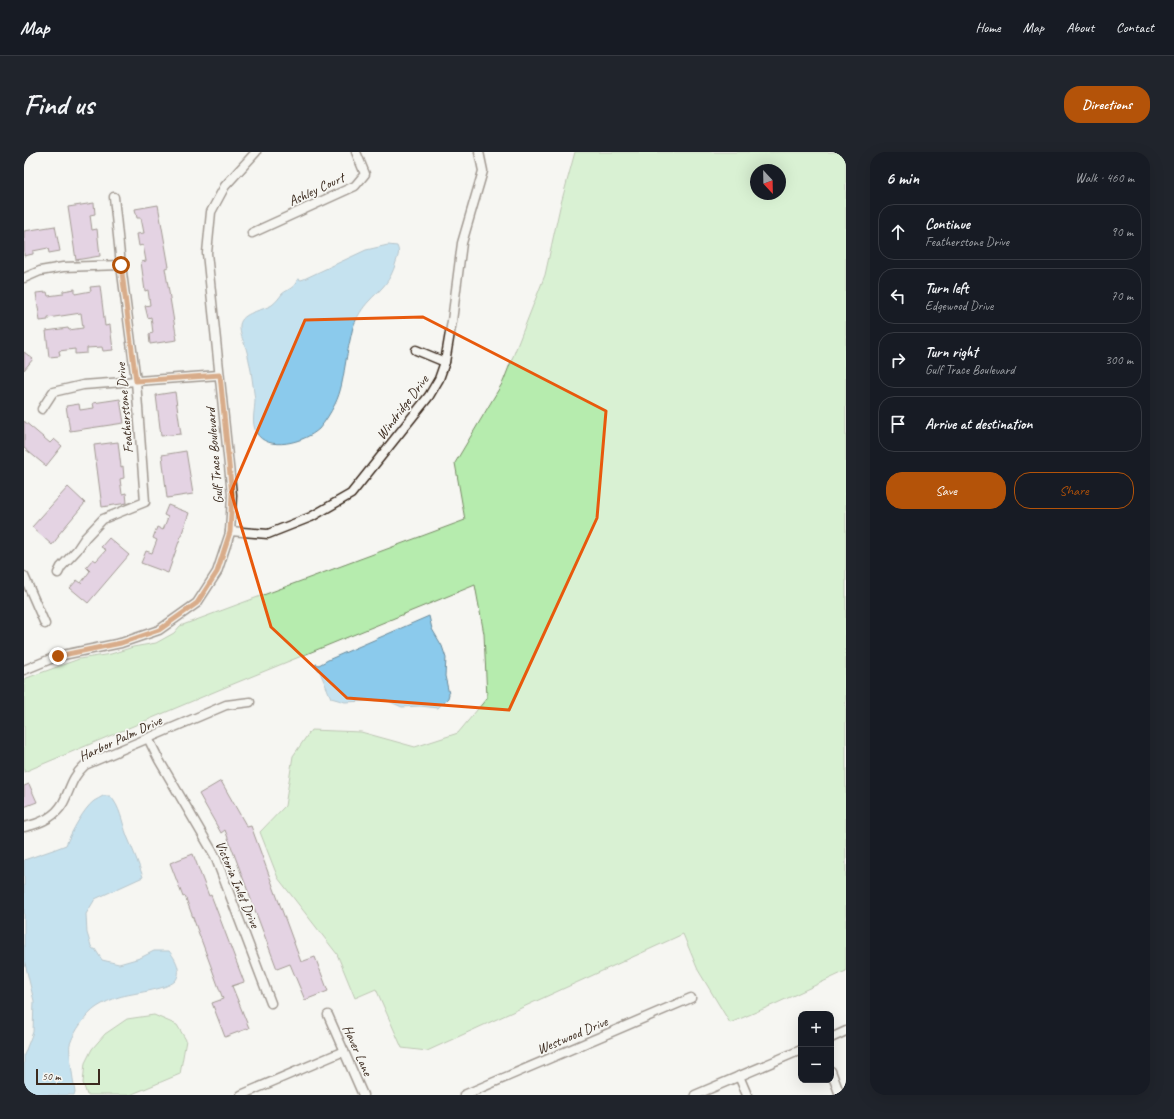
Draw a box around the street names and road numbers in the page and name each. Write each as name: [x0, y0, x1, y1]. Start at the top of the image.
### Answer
street label: Ashley Court: [286, 168, 349, 210]
street label: Featherstone Drive: [112, 361, 137, 454]
street label: Windridge Drive: [373, 371, 433, 443]
street label: Gulf Trace Boulevard: [202, 405, 227, 505]
street label: Harbor Palm Drive: [76, 711, 166, 765]
street label: Victoria Inlet Drive: [212, 838, 264, 932]
street label: Westwood Drive: [534, 1012, 611, 1058]
street label: Haver Lane: [339, 1022, 377, 1080]

